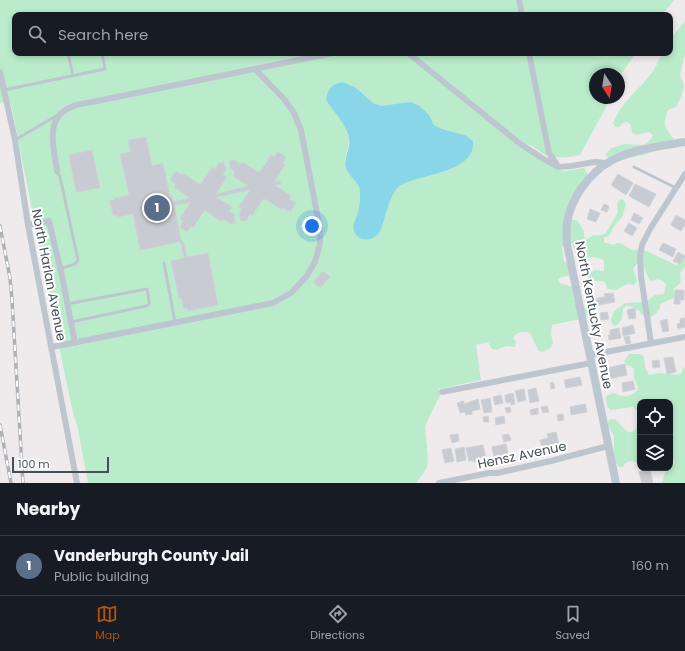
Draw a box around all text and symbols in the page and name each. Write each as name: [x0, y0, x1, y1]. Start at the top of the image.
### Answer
search box: [12, 12, 673, 56]
icon: search: [26, 23, 48, 45]
text: Search here: [58, 24, 148, 45]
north arrow: [589, 68, 625, 104]
pin: 1: [144, 193, 170, 223]
street label: North Harlan Avenue: [27, 207, 71, 343]
your location: [302, 216, 322, 236]
street label: North Kentucky Avenue: [570, 239, 618, 391]
map controls: [637, 399, 673, 471]
button: locate: [637, 399, 673, 435]
button: layers: [637, 435, 673, 471]
street label: Hensz Avenue: [476, 436, 568, 474]
scale bar: [12, 455, 109, 474]
text: 100 m: [18, 456, 50, 472]
text: Nearby: [16, 497, 80, 521]
text: Vanderburgh County Jail: [54, 545, 249, 566]
text: 1: [27, 556, 31, 575]
text: 160 m: [632, 556, 669, 575]
text: Public building: [54, 567, 149, 586]
tab: Map: [95, 603, 120, 644]
tab: Directions: [310, 603, 365, 644]
tab: Saved: [555, 603, 590, 644]

